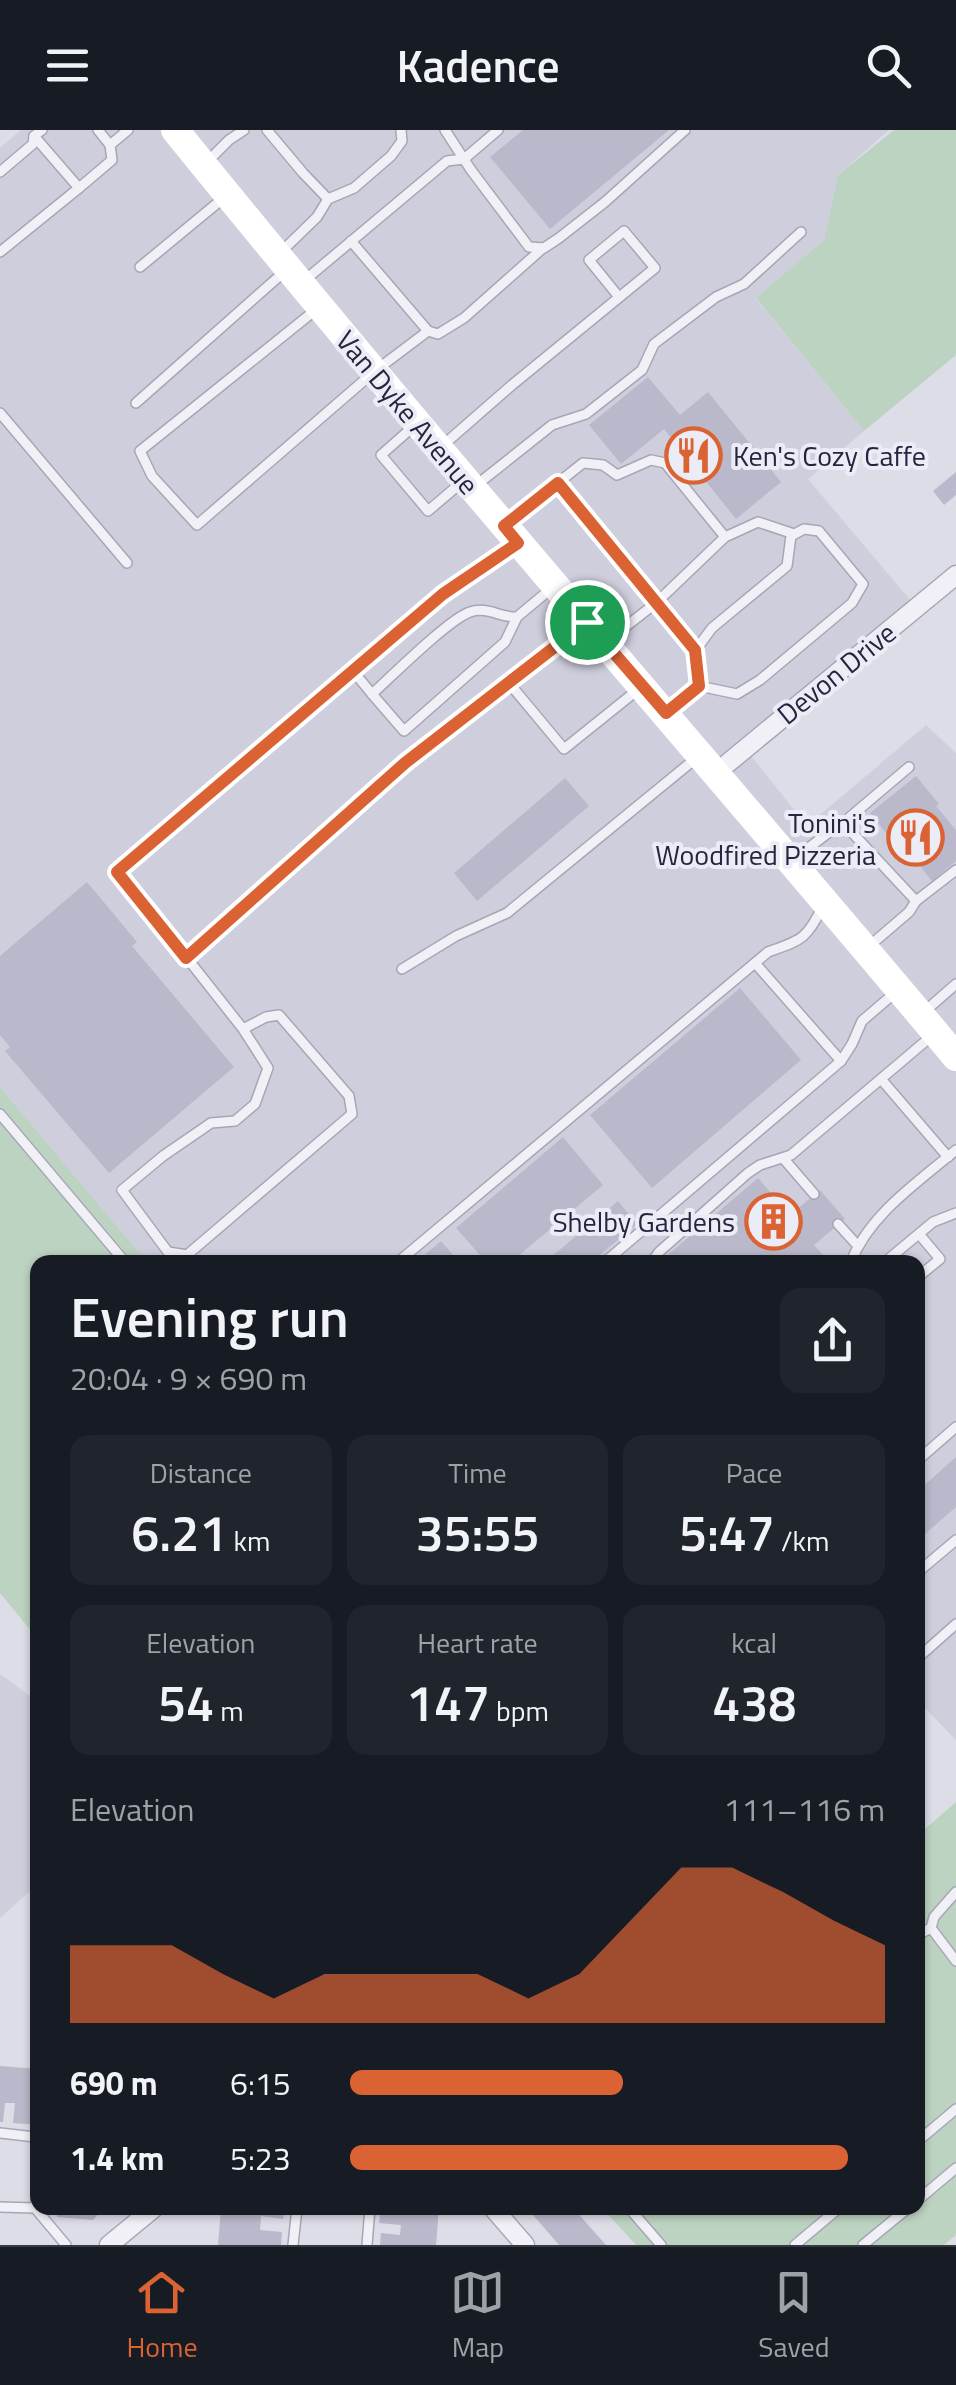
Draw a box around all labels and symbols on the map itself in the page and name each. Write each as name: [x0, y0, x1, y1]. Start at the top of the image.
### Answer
street label: Van Dyke Avenue: [326, 320, 490, 504]
restaurant icon: Ken's Cozy Caffe: [664, 425, 724, 485]
place label: Ken's Cozy Caffe: [733, 434, 926, 477]
pin: [545, 580, 630, 665]
street label: Devon Drive: [767, 611, 905, 735]
place label: Tonini's Woodfired Pizzeria: [655, 801, 876, 876]
restaurant icon: Tonini's Woodfired Pizzeria: [885, 808, 945, 868]
building icon: Shelby Gardens: [744, 1191, 804, 1251]
place label: Shelby Gardens: [552, 1200, 735, 1243]

